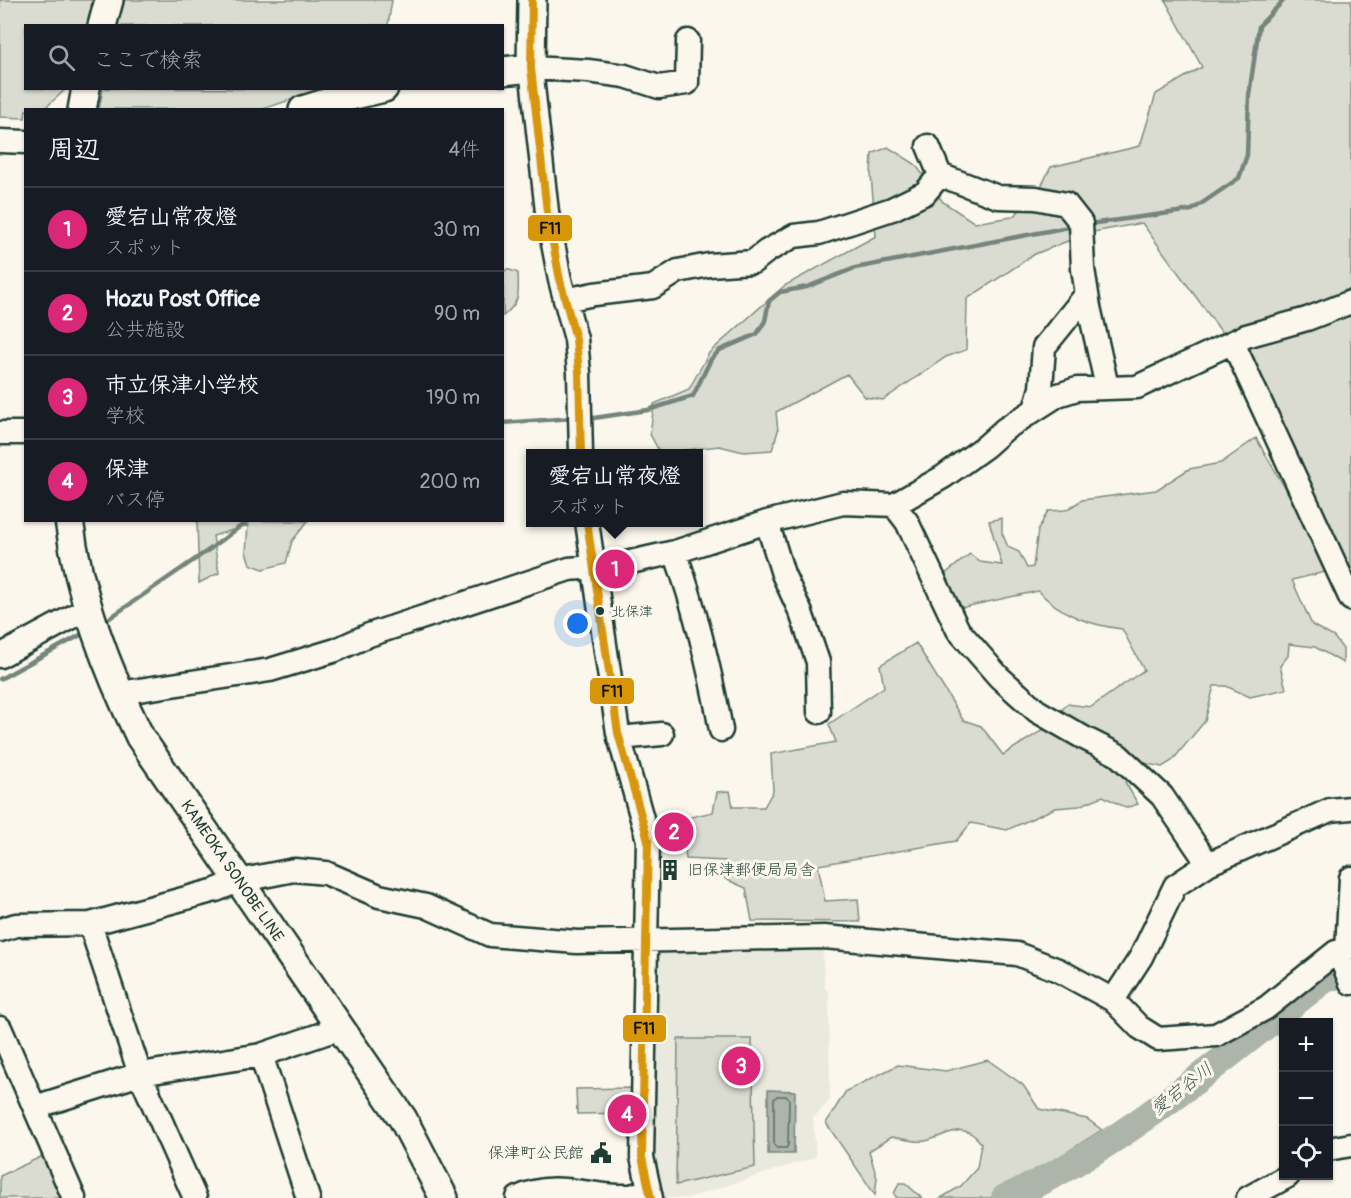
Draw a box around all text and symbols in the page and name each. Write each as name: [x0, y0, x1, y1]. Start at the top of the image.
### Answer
search box: [24, 24, 504, 90]
icon: search: [45, 41, 78, 74]
text: ここで検索: [93, 46, 203, 74]
text: 周辺: [48, 134, 100, 166]
text: 4件: [448, 137, 480, 162]
text: 愛宕山常夜燈: [105, 203, 237, 231]
line badge: F11: [527, 214, 573, 242]
text: 1: [64, 217, 71, 242]
text: 30 m: [433, 217, 480, 242]
text: F11: [539, 219, 561, 239]
text: スポット: [105, 235, 185, 260]
text: Hozu Post Office: [105, 285, 260, 313]
text: 2: [62, 301, 73, 326]
text: 90 m: [434, 301, 480, 326]
text: 公共施設: [105, 317, 185, 342]
text: 市立保津小学校: [105, 371, 259, 399]
text: 3: [62, 385, 73, 410]
text: 190 m: [426, 385, 480, 410]
text: 学校: [105, 403, 145, 428]
popup: [526, 449, 703, 527]
text: 保津: [105, 455, 149, 483]
text: 愛宕山常夜燈: [548, 462, 681, 490]
text: 4: [62, 469, 73, 494]
text: 200 m: [419, 469, 480, 494]
text: バス停: [105, 487, 165, 512]
text: スポット: [548, 494, 628, 519]
pin: 1: [596, 546, 634, 592]
place label: 北保津: [611, 603, 653, 620]
marker: 北保津: [594, 605, 606, 617]
your location: [563, 609, 592, 638]
line badge: F11: [589, 677, 635, 705]
text: F11: [601, 682, 623, 702]
street label: KAMEOKA SONOBE LINE: [176, 796, 288, 946]
pin: 2: [654, 810, 694, 854]
building icon: 旧保津郵便局局舎: [658, 858, 682, 882]
place label: 旧保津郵便局局舎: [687, 860, 815, 880]
line badge: F11: [622, 1014, 667, 1043]
map controls: [1279, 1018, 1333, 1180]
button: +: [1279, 1018, 1333, 1072]
text: F11: [633, 1019, 655, 1039]
pin: 3: [722, 1044, 760, 1088]
water label: 愛宕谷川: [1147, 1058, 1217, 1120]
button: −: [1279, 1072, 1333, 1126]
pin: 4: [608, 1092, 646, 1136]
button: locate: [1279, 1126, 1333, 1180]
public building icon: 保津町公民館: [589, 1141, 613, 1165]
place label: 保津町公民館: [488, 1143, 584, 1163]

